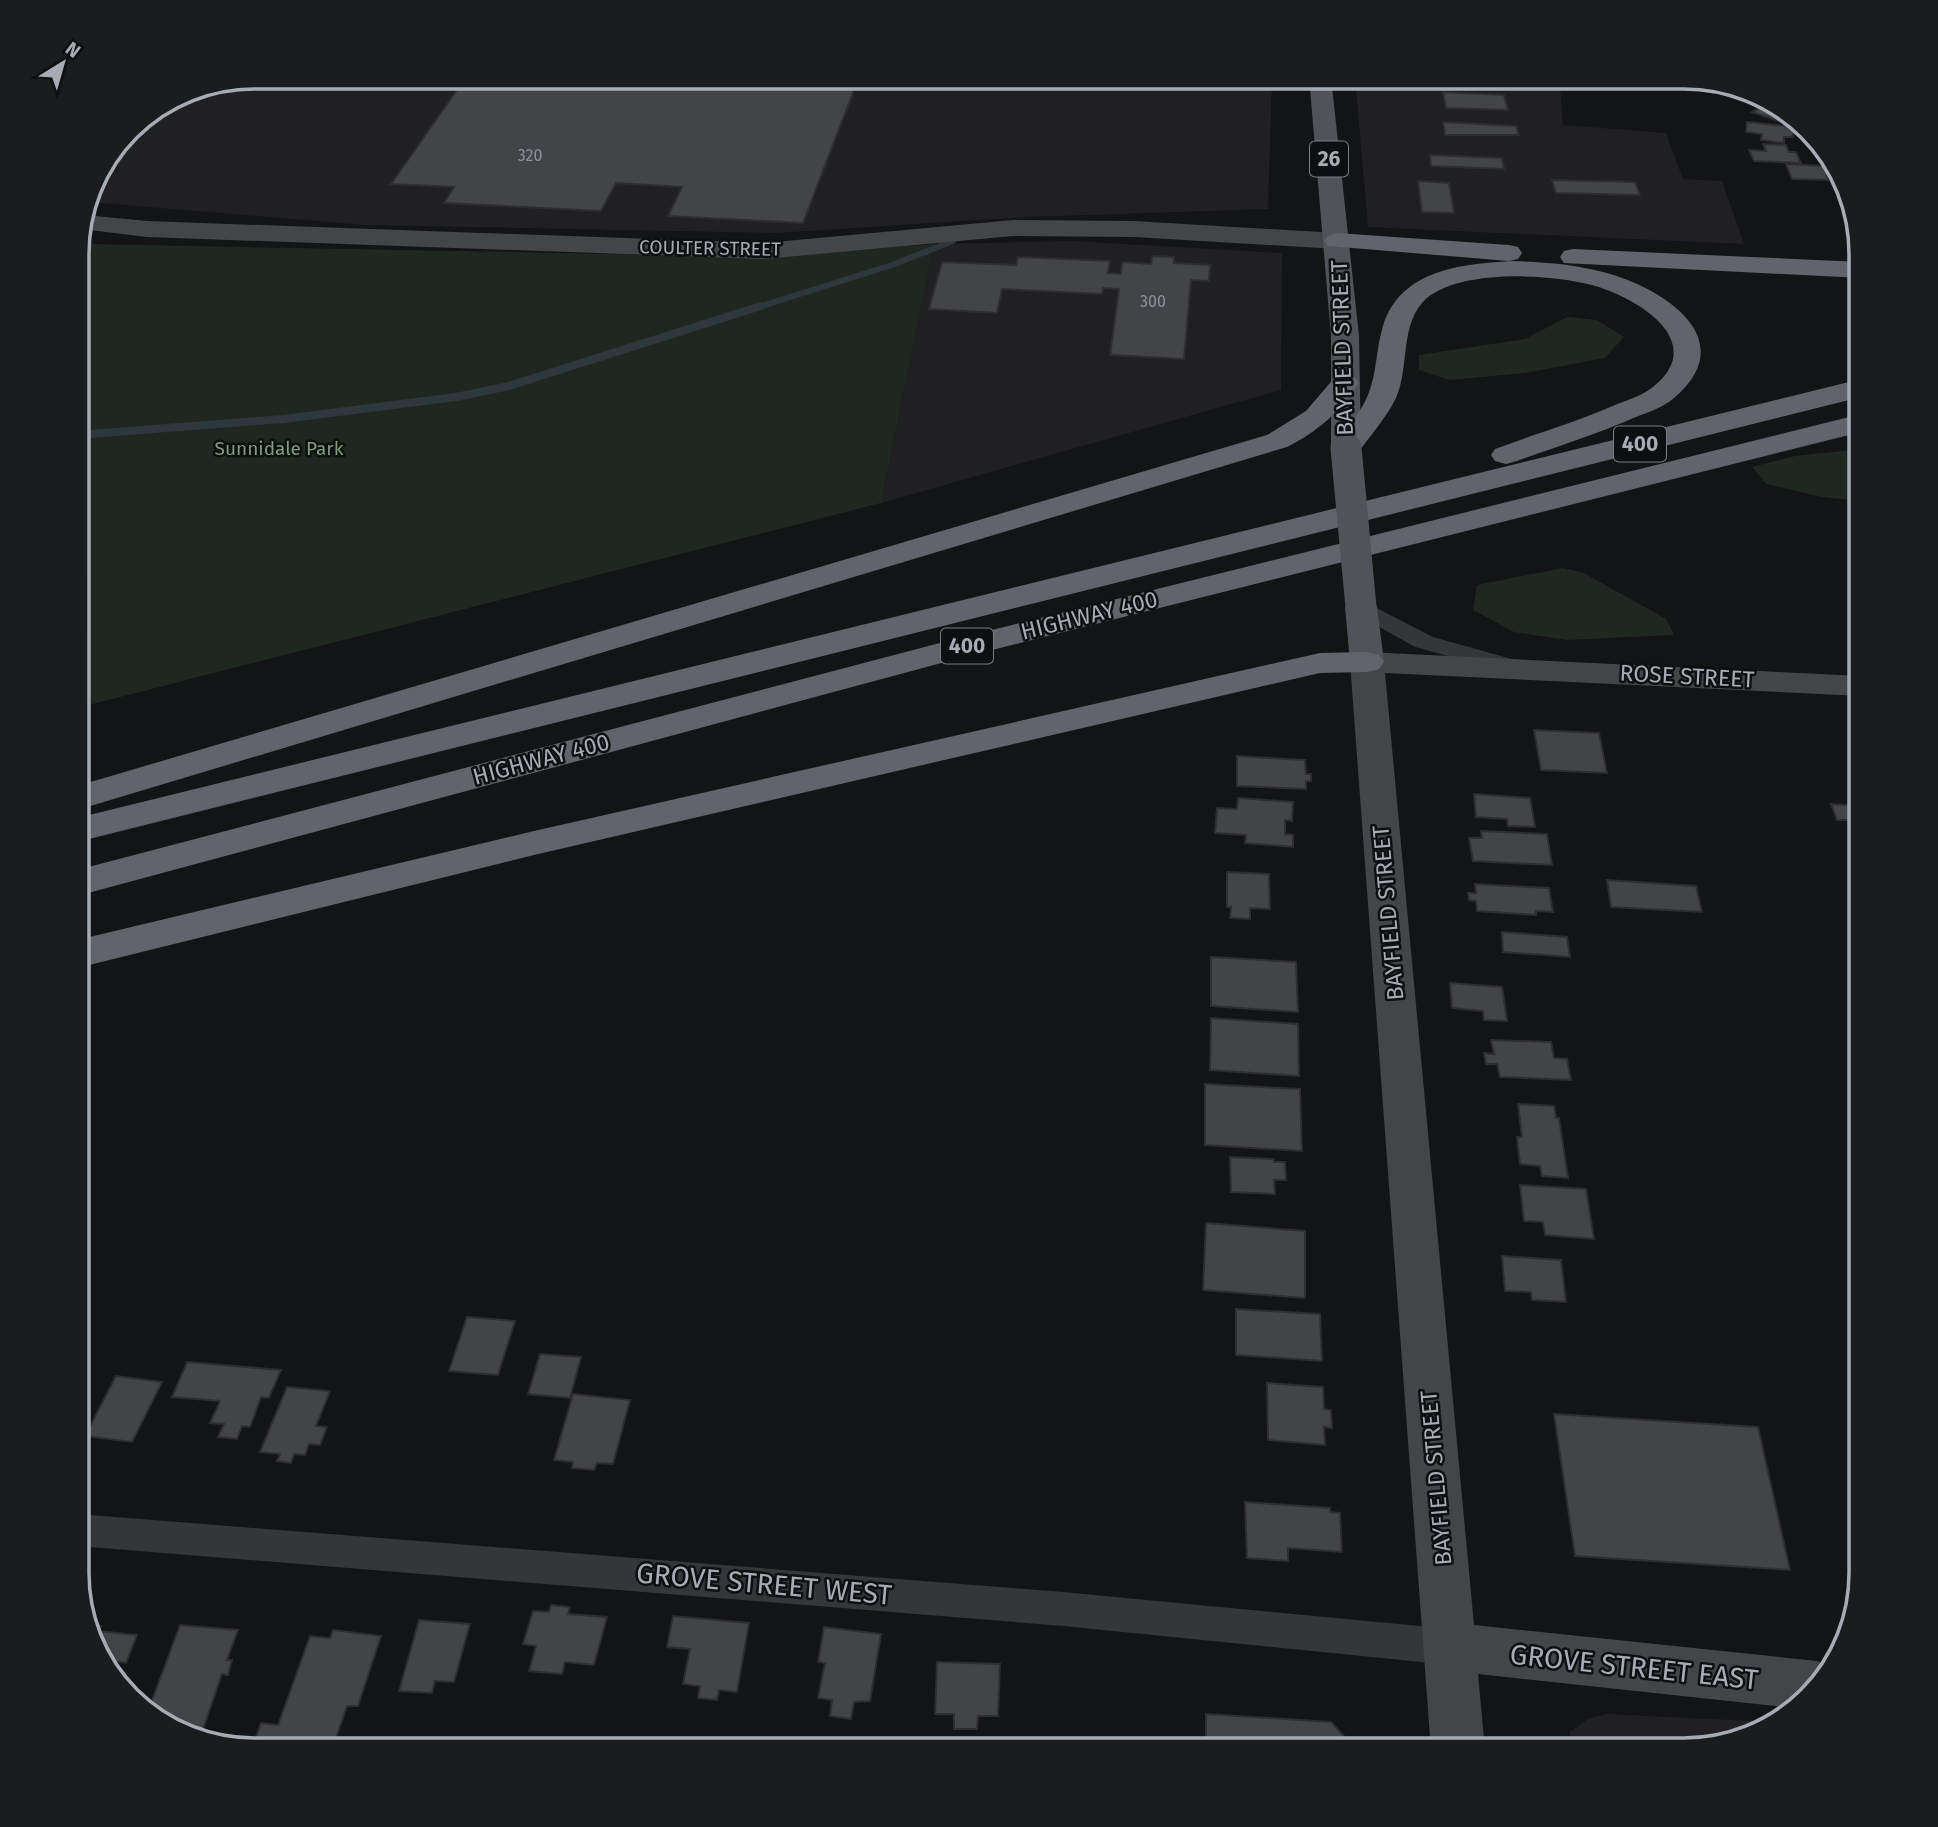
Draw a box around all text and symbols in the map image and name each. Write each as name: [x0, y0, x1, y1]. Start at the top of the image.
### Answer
north arrow: [28, 28, 98, 98]
text: N: [61, 37, 85, 63]
road number: 26: [1310, 142, 1348, 176]
house number: 320: [518, 146, 542, 165]
street label: COULTER STREET: [639, 235, 781, 261]
street label: BAYFIELD STREET: [1325, 260, 1359, 436]
house number: 300: [1140, 292, 1166, 311]
road number: 400: [1614, 426, 1666, 462]
park label: Sunnidale Park: [215, 437, 344, 460]
street label: HIGHWAY 400: [1018, 584, 1160, 646]
road number: 400: [941, 628, 993, 664]
street label: ROSE STREET: [1619, 658, 1755, 694]
street label: HIGHWAY 400: [470, 727, 612, 791]
street label: BAYFIELD STREET: [1366, 824, 1410, 1002]
street label: BAYFIELD STREET: [1414, 1389, 1458, 1567]
street label: GROVE STREET WEST: [635, 1556, 894, 1612]
street label: GROVE STREET EAST: [1508, 1638, 1760, 1697]

